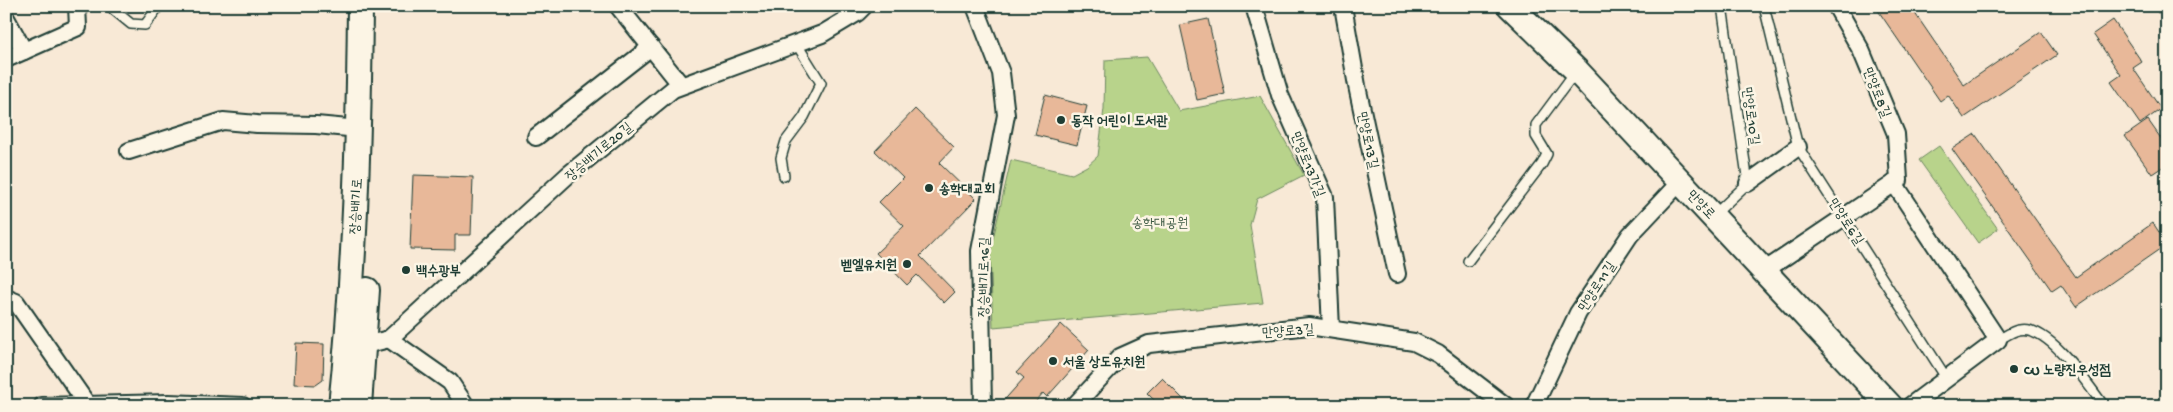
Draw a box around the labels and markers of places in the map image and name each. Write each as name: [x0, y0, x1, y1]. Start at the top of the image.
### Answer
marker: 동작 어린이 도서관: [1055, 114, 1067, 126]
place label: 동작 어린이 도서관: [1071, 114, 1168, 131]
marker: 송학대교회: [923, 182, 935, 194]
place label: 송학대교회: [939, 182, 995, 199]
place label: 벧엘유치원: [841, 258, 897, 275]
marker: 벧엘유치원: [901, 258, 913, 270]
marker: 백수광부: [400, 264, 412, 276]
place label: 백수광부: [416, 264, 461, 281]
marker: 서울 상도유치원: [1047, 355, 1059, 367]
place label: 서울 상도유치원: [1063, 355, 1145, 372]
marker: CU 노량진우성점: [2008, 363, 2020, 375]
place label: CU 노량진우성점: [2023, 363, 2111, 380]

